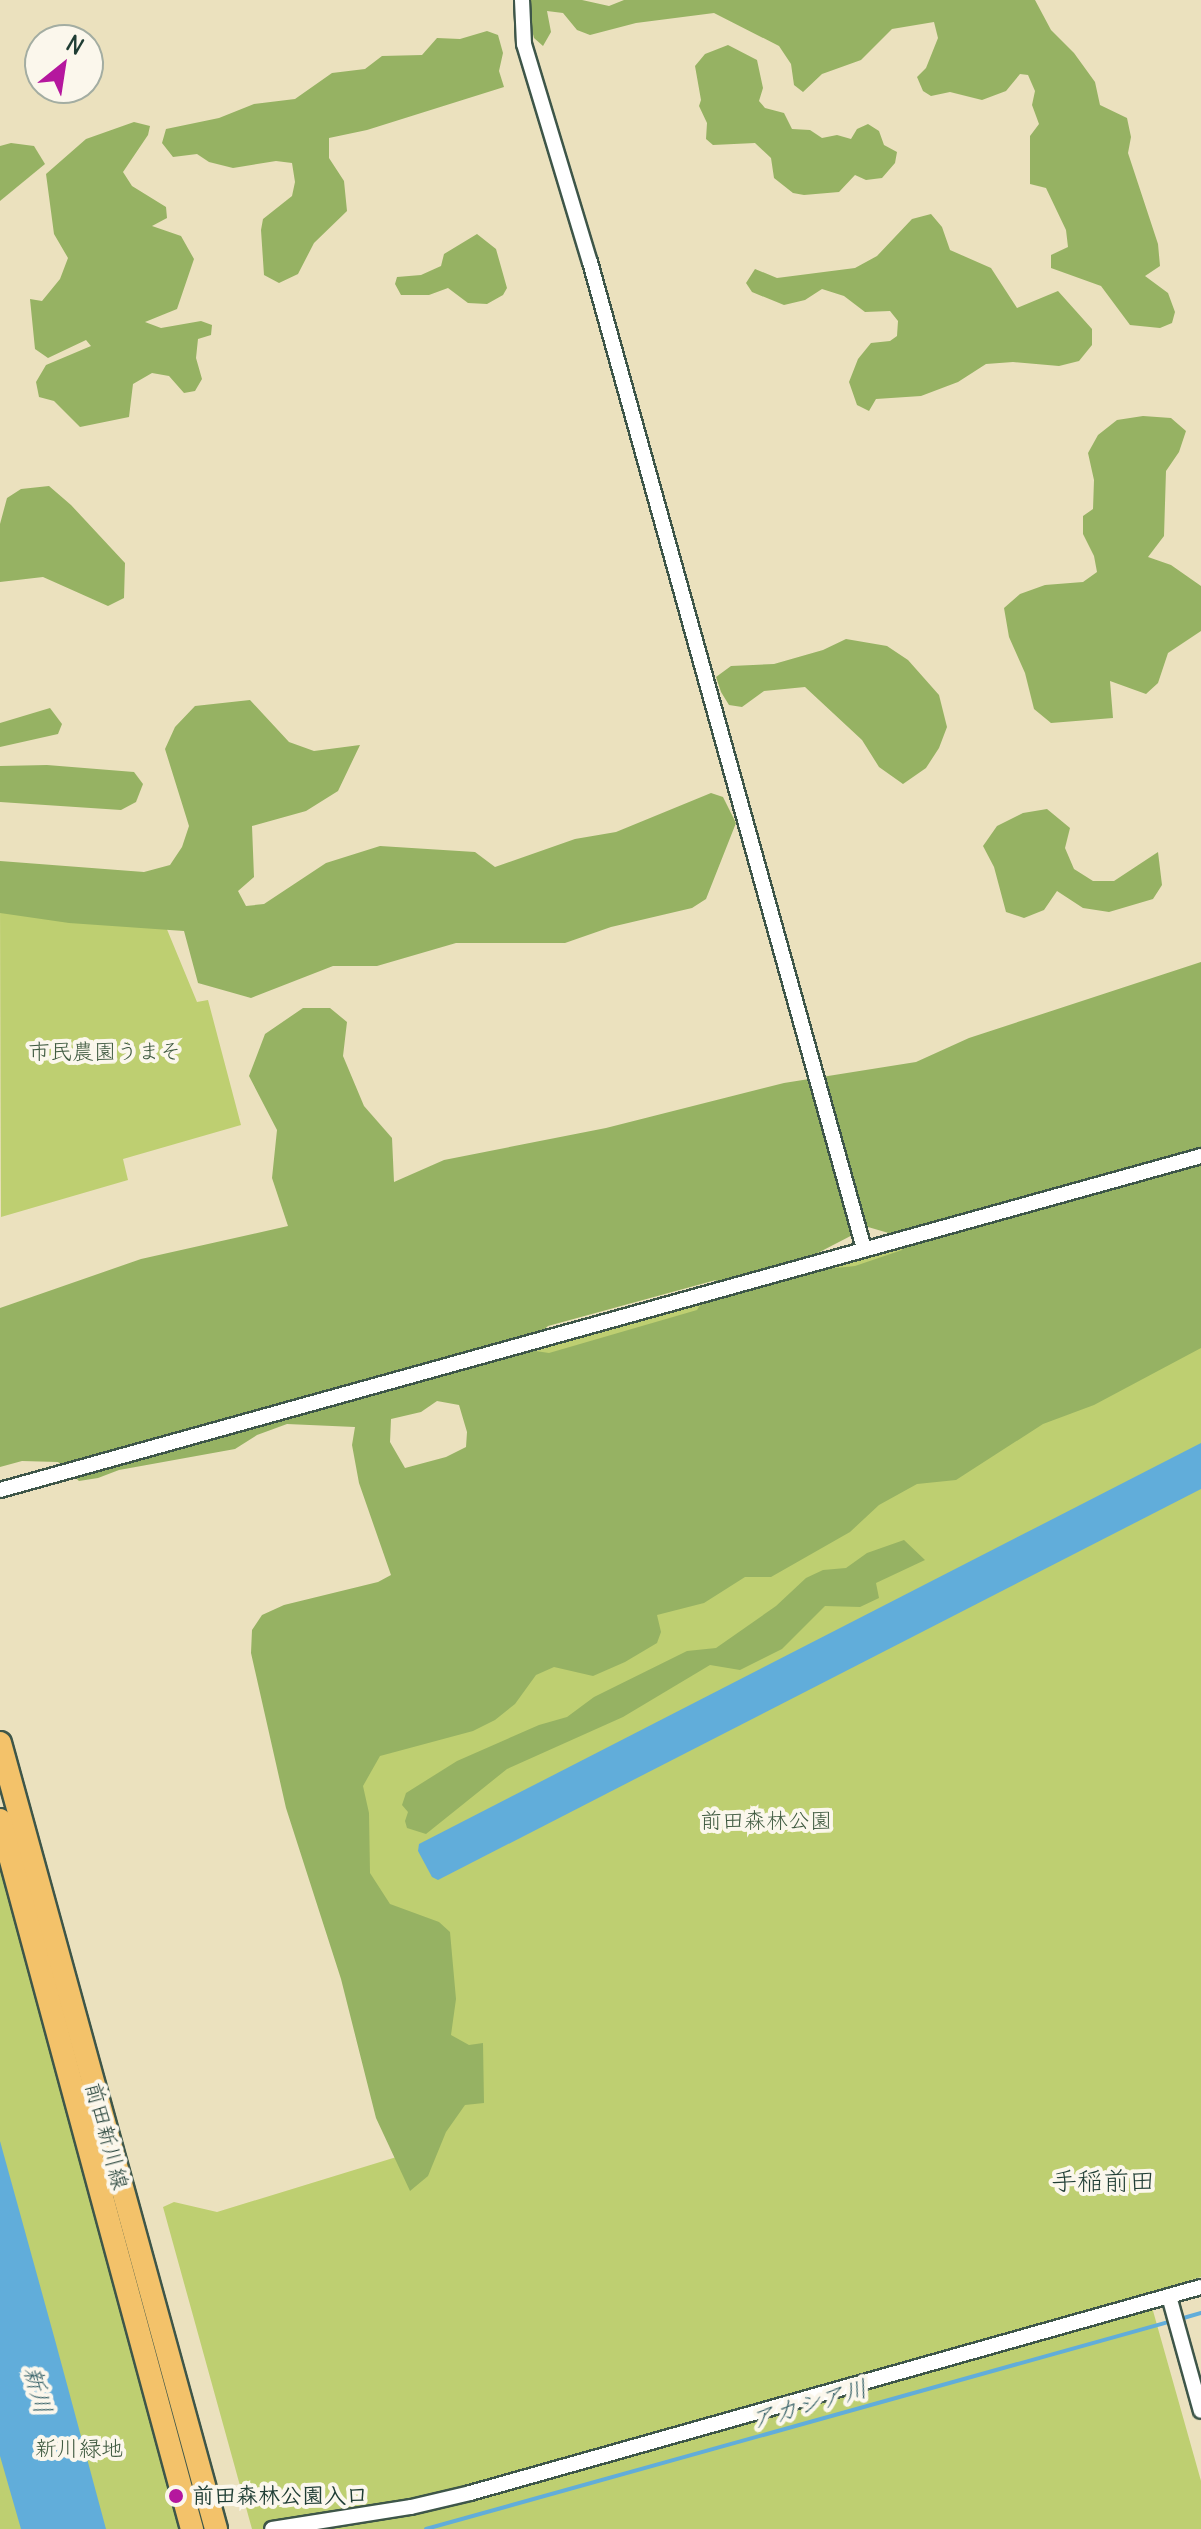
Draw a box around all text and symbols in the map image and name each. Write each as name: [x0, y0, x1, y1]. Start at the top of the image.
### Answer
north arrow: [24, 24, 104, 104]
text: N: [61, 29, 89, 61]
park label: 市民農園うまそ: [28, 1039, 182, 1065]
park label: 前田森林公園: [700, 1808, 832, 1834]
street label: 前田新川線: [80, 2079, 134, 2193]
district label: 手稲前田: [1051, 2165, 1155, 2197]
water label: 新川: [18, 2363, 58, 2417]
water label: アカシア川: [747, 2374, 871, 2434]
park label: 新川緑地: [35, 2436, 123, 2462]
place label: 前田森林公園入口: [192, 2483, 368, 2509]
marker: 前田森林公園入口: [167, 2487, 185, 2505]

